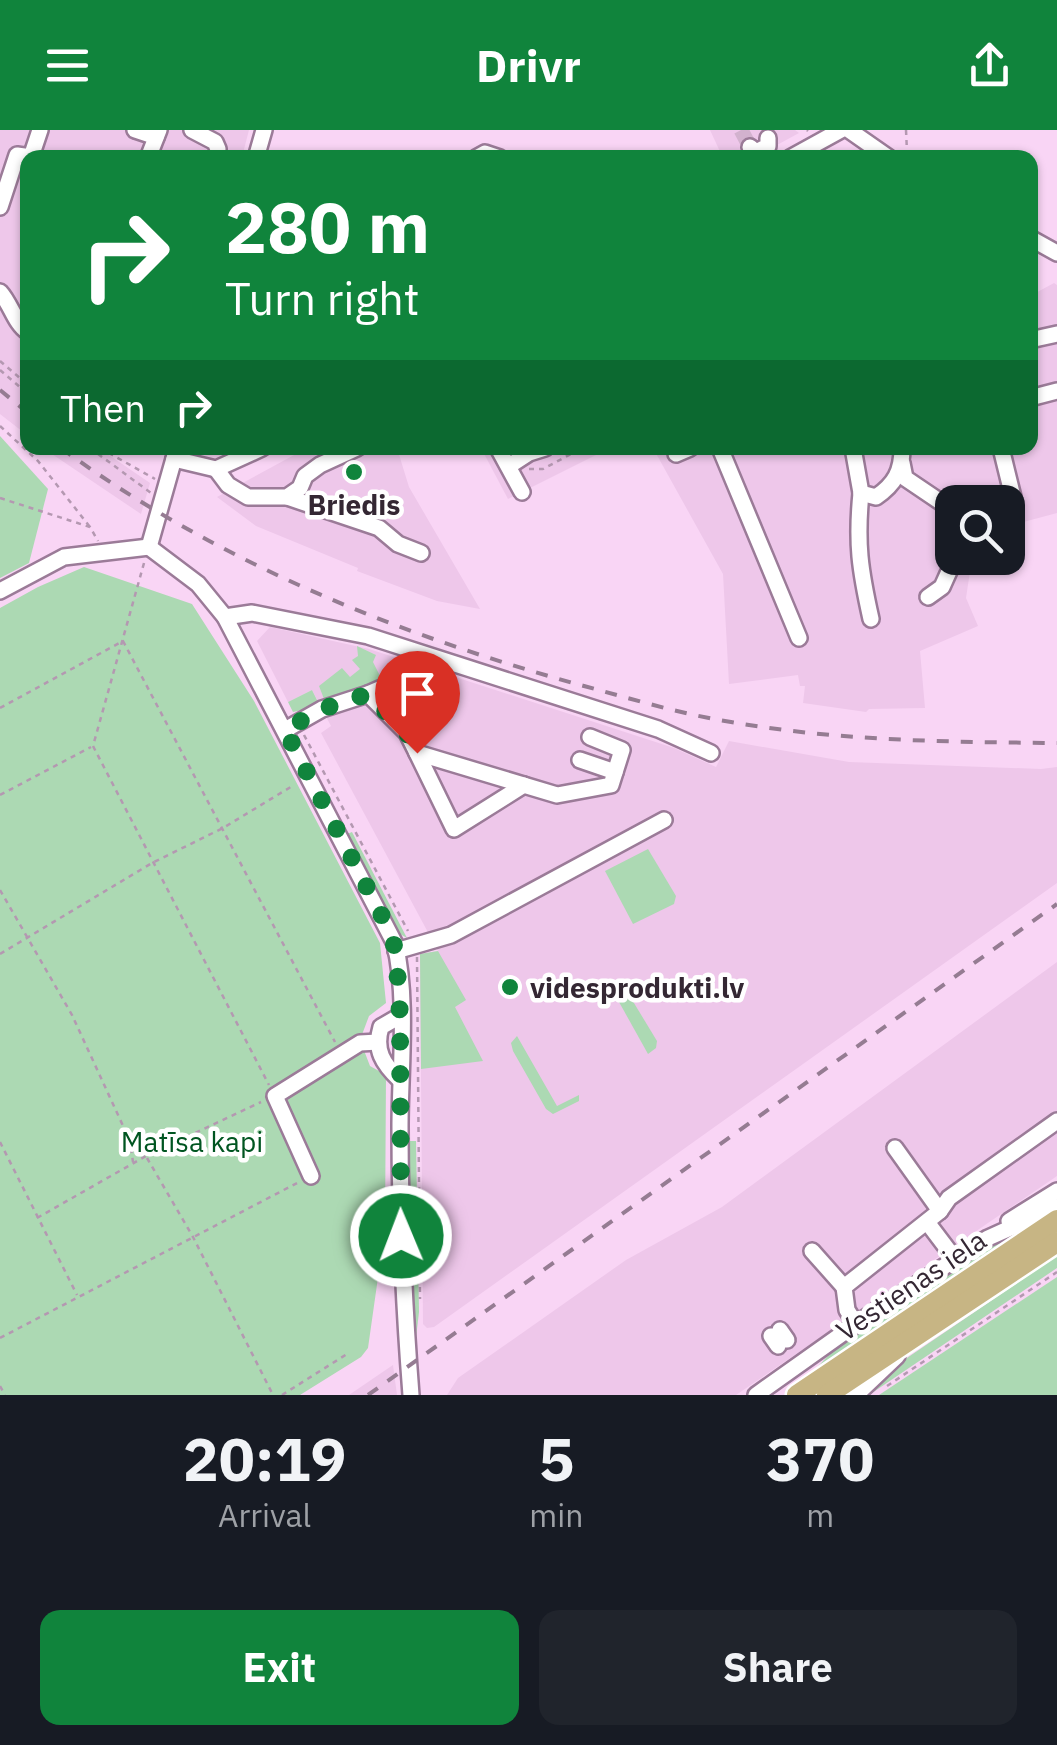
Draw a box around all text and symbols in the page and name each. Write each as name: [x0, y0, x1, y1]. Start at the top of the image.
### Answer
text: Drivr: [476, 36, 581, 94]
icon: menu: [40, 38, 95, 93]
icon: share: [962, 38, 1017, 93]
text: 280 m: [225, 181, 430, 272]
icon: right: [60, 190, 190, 320]
text: Turn right: [225, 269, 420, 327]
icon: right: [166, 380, 221, 435]
text: Then: [60, 383, 146, 432]
marker: Briedis: [343, 461, 365, 483]
map controls: [935, 485, 1025, 575]
button: search: [935, 485, 1025, 575]
place label: Briedis: [308, 486, 400, 523]
pin: [375, 651, 460, 754]
icon: arrive: [390, 666, 445, 721]
place label: videsprodukti.lv: [530, 969, 744, 1006]
marker: videsprodukti.lv: [499, 976, 521, 998]
park label: Matīsa kapi: [121, 1123, 263, 1160]
position arrow: [349, 1184, 453, 1288]
street label: Vestienas iela: [829, 1221, 993, 1349]
text: 20:19: [183, 1419, 347, 1498]
text: 5: [538, 1419, 574, 1498]
text: 370: [766, 1419, 874, 1498]
text: Arrival: [218, 1494, 311, 1536]
text: min: [529, 1494, 583, 1536]
text: m: [806, 1494, 834, 1536]
button: Exit: [40, 1610, 519, 1725]
button: Share: [539, 1610, 1017, 1725]

